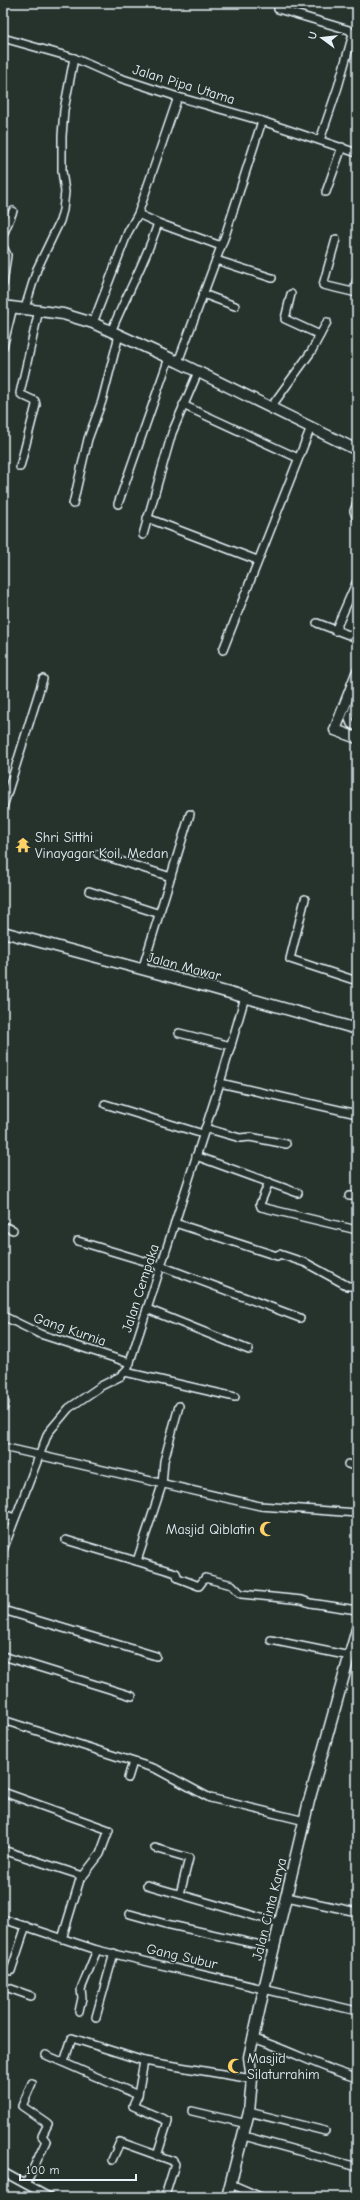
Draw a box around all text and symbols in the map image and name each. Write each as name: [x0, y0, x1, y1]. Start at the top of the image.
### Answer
north arrow: [302, 18, 342, 58]
text: U: [306, 30, 320, 41]
street label: Jalan Pipa Utama: [131, 61, 237, 108]
place label: Shri Sitthi Vinayagar Koil, Medan: [35, 829, 168, 862]
temple icon: Shri Sitthi Vinayagar Koil, Medan: [14, 836, 32, 854]
street label: Jalan Mawar: [145, 948, 223, 985]
street label: Jalan Cempaka: [118, 1242, 163, 1334]
street label: Gang Kurnia: [31, 1309, 108, 1350]
mosque icon: Masjid Qiblatin: [258, 1520, 276, 1538]
place label: Masjid Qiblatin: [166, 1521, 255, 1538]
street label: Jalan Cinta Karya: [249, 1856, 290, 1962]
street label: Gang Subur: [145, 1940, 219, 1973]
place label: Masjid Silaturrahim: [247, 2050, 320, 2083]
mosque icon: Masjid Silaturrahim: [226, 2057, 244, 2075]
scale bar: [20, 2156, 136, 2182]
text: 100 m: [26, 2163, 59, 2177]

